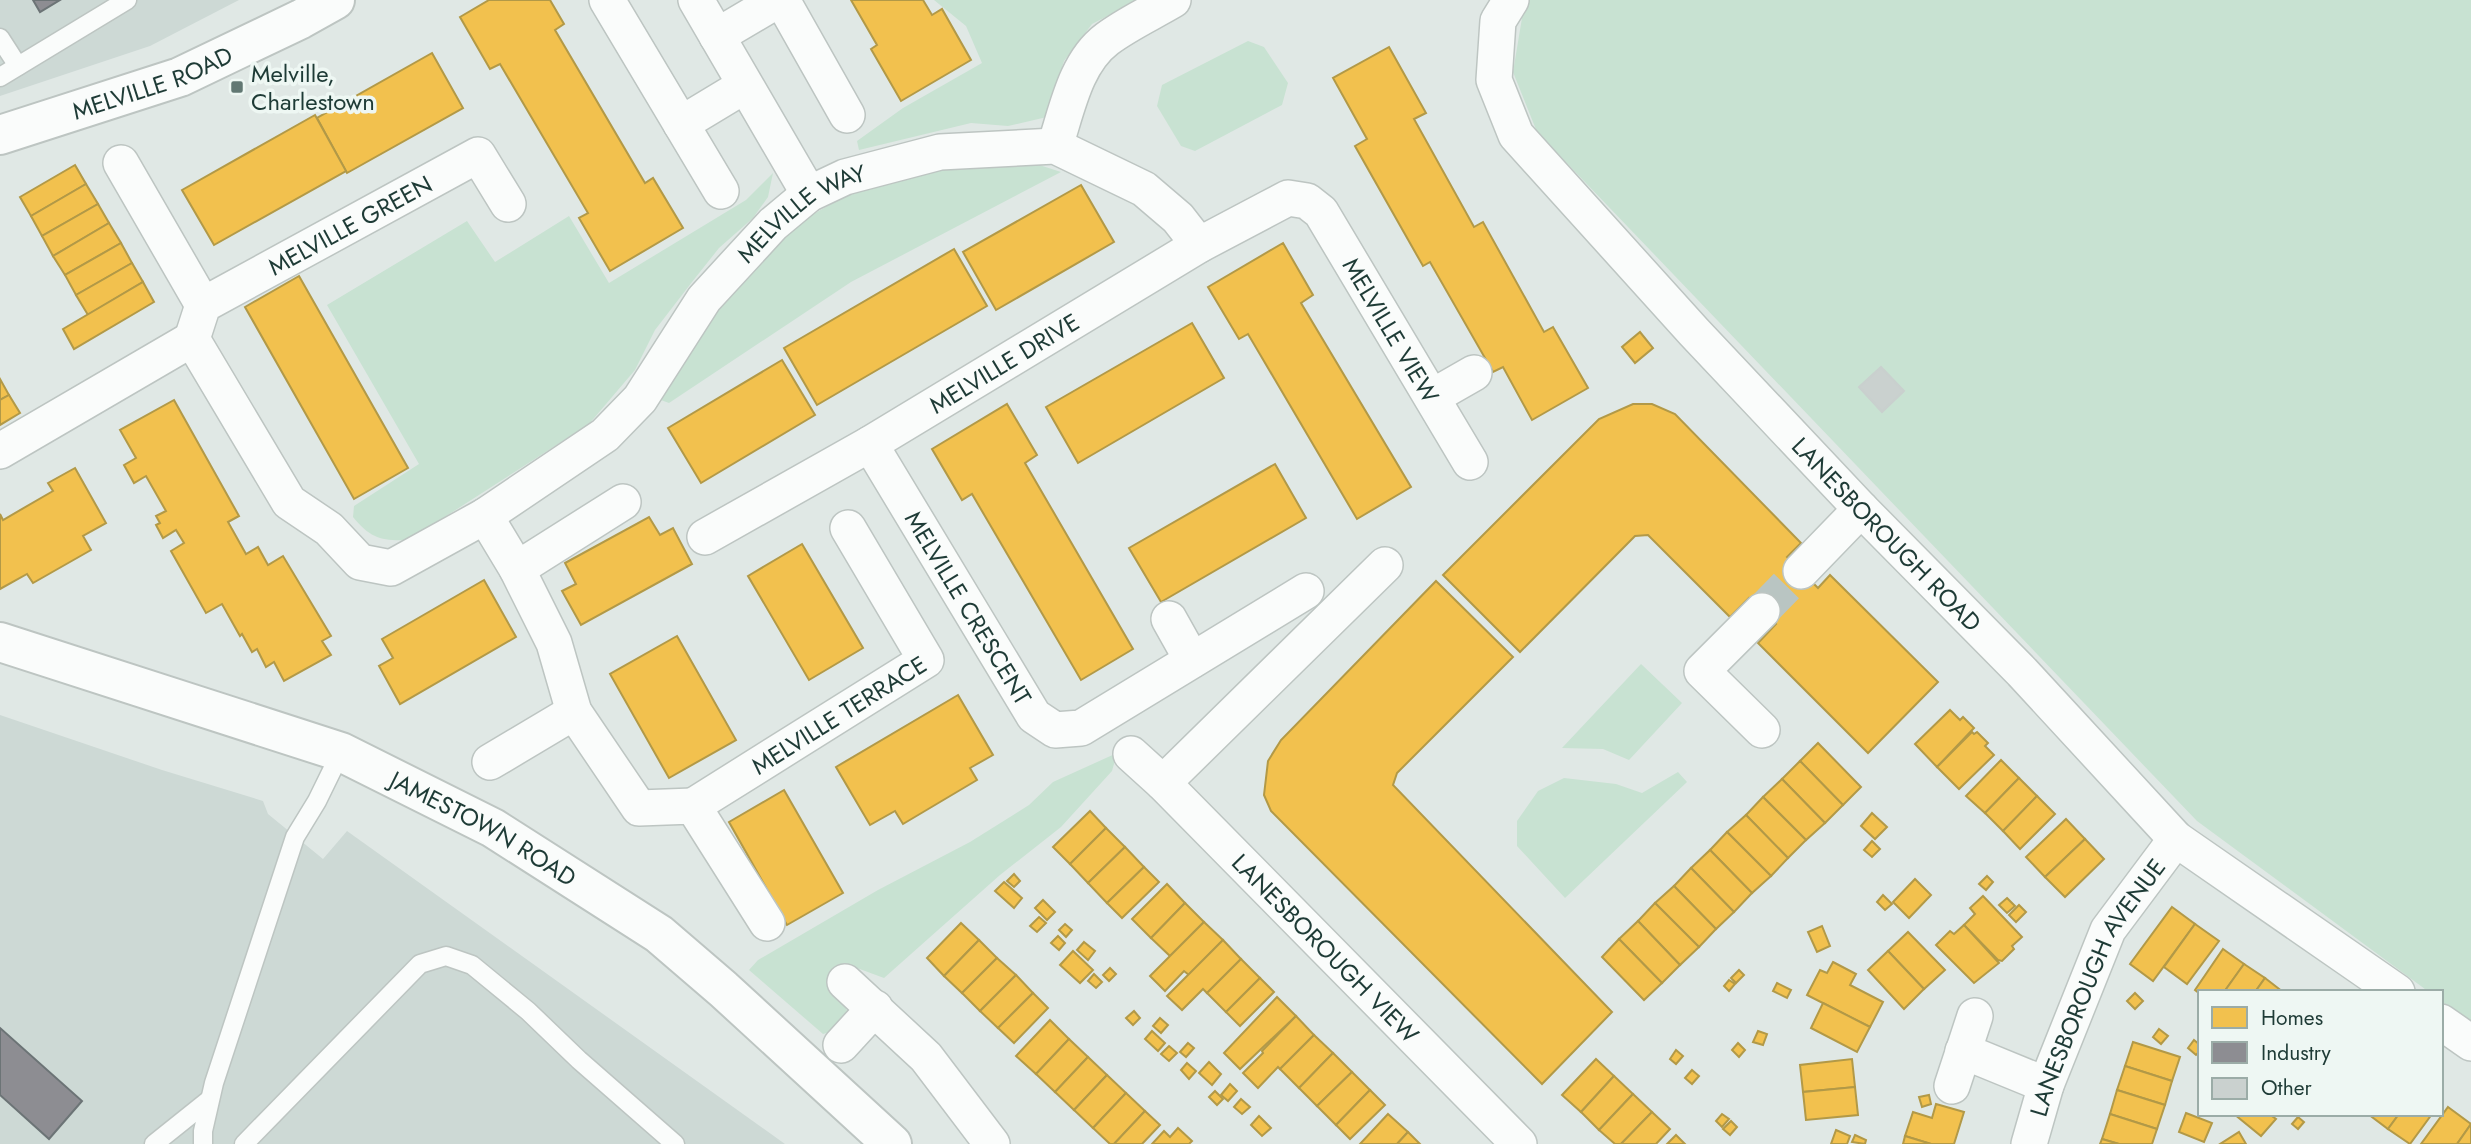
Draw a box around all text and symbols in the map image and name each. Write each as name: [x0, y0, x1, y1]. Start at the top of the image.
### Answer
street label: MELVILLE ROAD: [68, 37, 238, 128]
place label: Melville, Charlestown: [251, 56, 375, 119]
marker: Melville, Charlestown: [229, 79, 245, 95]
street label: MELVILLE WAY: [728, 155, 870, 270]
street label: MELVILLE GREEN: [262, 166, 438, 284]
street label: MELVILLE VIEW: [1334, 251, 1448, 409]
street label: MELVILLE DRIVE: [922, 304, 1086, 422]
street label: LANESBOROUGH ROAD: [1784, 429, 1990, 639]
street label: MELVILLE CRESCENT: [897, 504, 1041, 711]
street label: MELVILLE TERRACE: [744, 647, 933, 783]
street label: JAMESTOWN ROAD: [382, 761, 584, 895]
street label: LANESBOROUGH VIEW: [1224, 845, 1428, 1051]
street label: LANESBOROUGH AVENUE: [2020, 851, 2173, 1120]
legend: [2198, 990, 2443, 1116]
text: Homes: [2261, 1003, 2323, 1033]
text: Industry: [2261, 1038, 2332, 1068]
text: Other: [2261, 1073, 2312, 1103]

